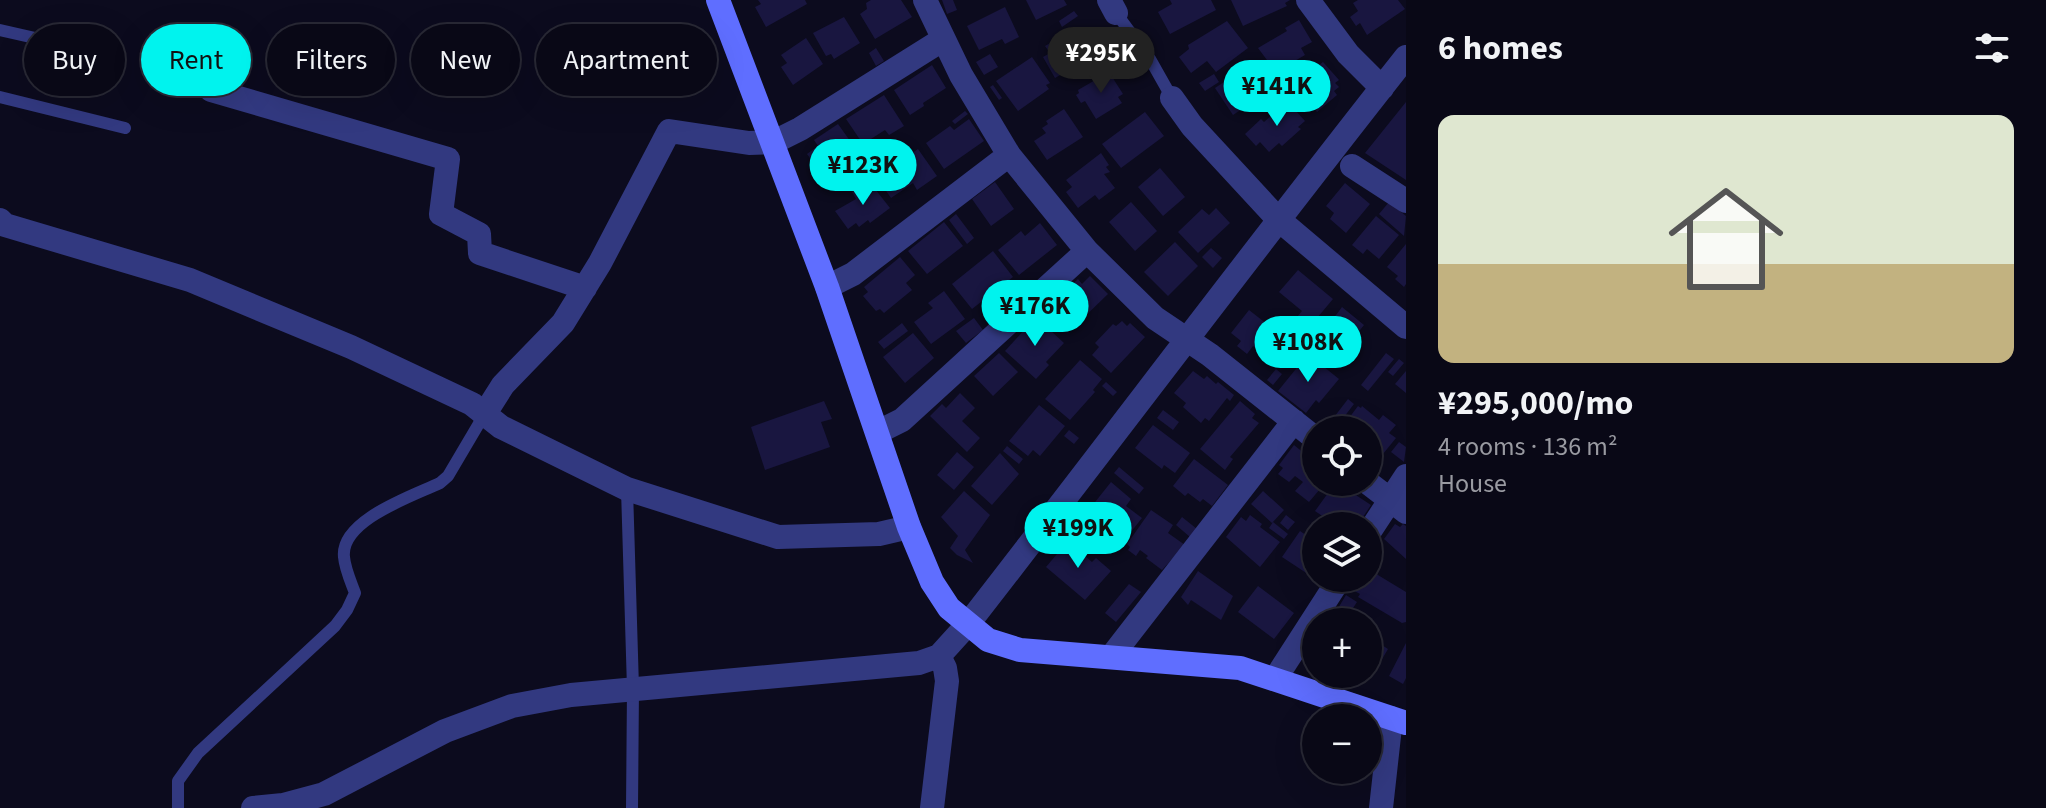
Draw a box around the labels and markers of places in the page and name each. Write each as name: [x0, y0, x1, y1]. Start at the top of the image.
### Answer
pin: ¥295K: [1045, 27, 1157, 95]
pin: ¥141K: [1221, 60, 1333, 128]
pin: ¥123K: [807, 139, 919, 207]
pin: ¥176K: [979, 280, 1091, 348]
pin: ¥108K: [1252, 316, 1364, 384]
pin: ¥199K: [1022, 502, 1134, 570]

